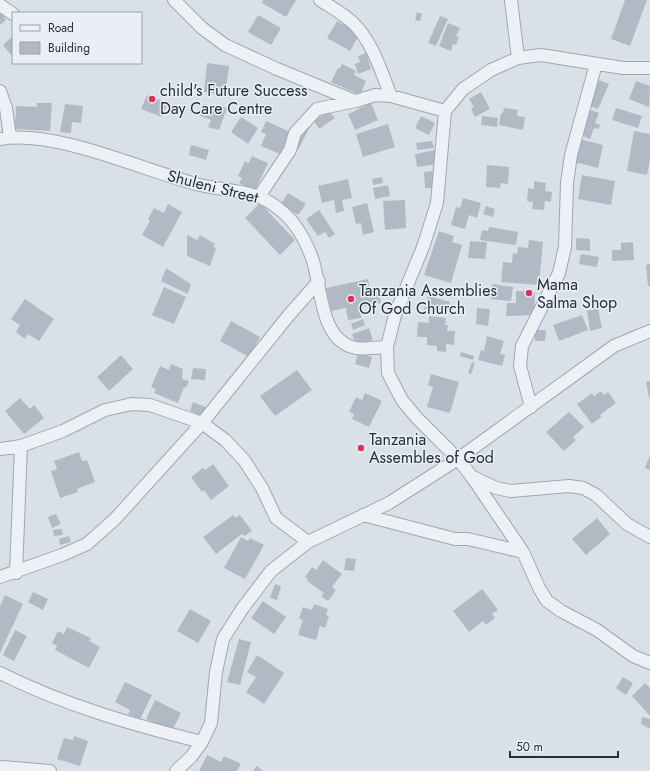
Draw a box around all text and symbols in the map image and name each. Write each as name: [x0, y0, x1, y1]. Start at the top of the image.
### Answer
legend: [12, 12, 142, 64]
text: Road: [48, 19, 74, 37]
text: Building: [48, 39, 90, 57]
place label: child's Future Success Day Care Centre: [160, 79, 307, 120]
marker: child's Future Success Day Care Centre: [147, 94, 157, 104]
street label: Shuleni Street: [165, 164, 261, 209]
place label: Mama Salma Shop: [537, 273, 617, 314]
place label: Tanzania Assemblies Of God Church: [359, 279, 497, 320]
marker: Mama Salma Shop: [524, 288, 534, 298]
marker: Tanzania Assemblies Of God Church: [346, 294, 356, 304]
place label: Tanzania Assembles of God: [369, 428, 494, 469]
marker: Tanzania Assembles of God: [356, 443, 366, 453]
scale bar: [510, 733, 618, 759]
text: 50 m: [516, 738, 543, 756]

